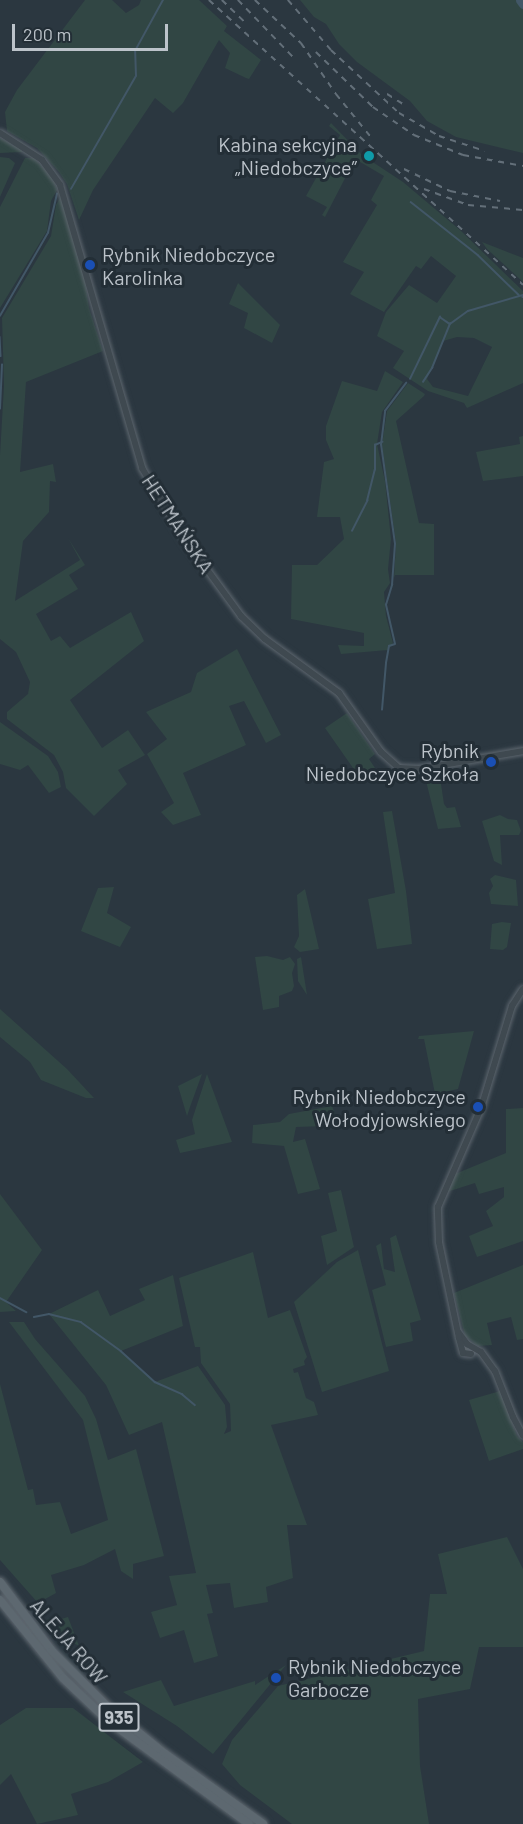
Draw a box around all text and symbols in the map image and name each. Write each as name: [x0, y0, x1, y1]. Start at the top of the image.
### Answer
scale bar: [15, 12, 171, 50]
text: 200 m: [23, 23, 71, 45]
place label: Kabina sekcyjna „Niedobczyce”: [218, 132, 357, 179]
marker: Kabina sekcyjna „Niedobczyce”: [362, 149, 376, 163]
place label: Rybnik Niedobczyce Karolinka: [102, 242, 275, 289]
marker: Rybnik Niedobczyce Karolinka: [83, 258, 97, 272]
street label: HETMAŃSKA: [137, 470, 219, 578]
place label: Rybnik Niedobczyce Szkoła: [306, 738, 479, 785]
marker: Rybnik Niedobczyce Szkoła: [484, 755, 498, 769]
place label: Rybnik Niedobczyce Wołodyjowskiego: [293, 1084, 466, 1131]
marker: Rybnik Niedobczyce Wołodyjowskiego: [471, 1100, 485, 1114]
street label: ALEJA ROW: [25, 1593, 113, 1689]
place label: Rybnik Niedobczyce Garbocze: [288, 1654, 461, 1701]
marker: Rybnik Niedobczyce Garbocze: [269, 1671, 283, 1685]
road number: 935: [98, 1702, 140, 1732]

